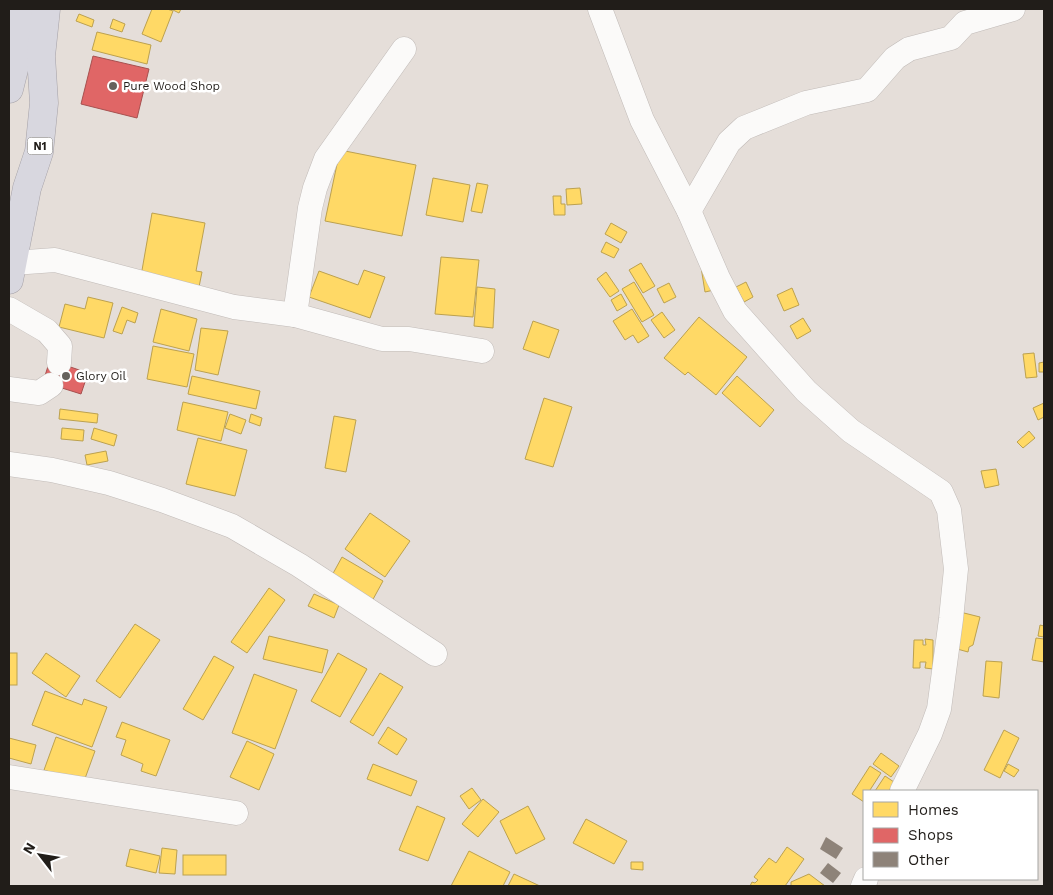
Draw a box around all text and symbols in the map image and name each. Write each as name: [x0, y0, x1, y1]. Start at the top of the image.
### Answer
place label: Pure Wood Shop: [123, 79, 220, 93]
marker: Pure Wood Shop: [107, 80, 119, 92]
road number: N1: [28, 138, 52, 154]
place label: Glory Oil: [76, 369, 127, 383]
marker: Glory Oil: [60, 370, 72, 382]
legend: [863, 790, 1038, 880]
text: Homes: [908, 801, 959, 819]
text: Shops: [908, 826, 953, 844]
north arrow: [15, 830, 65, 880]
text: N: [19, 840, 38, 857]
text: Other: [908, 851, 950, 869]

